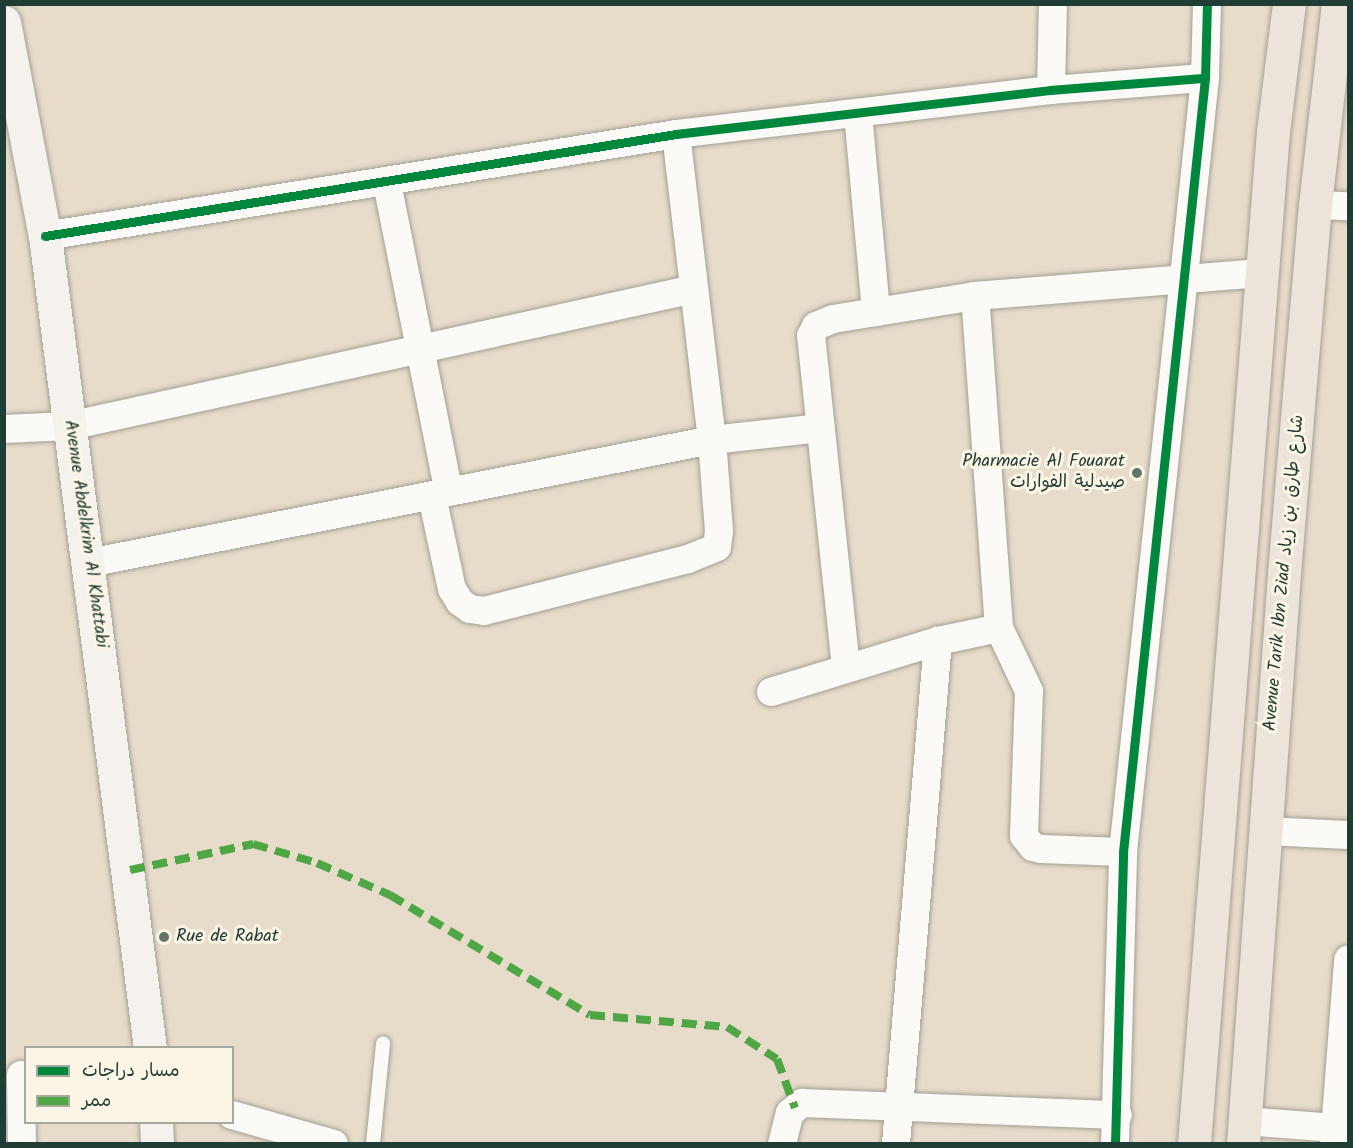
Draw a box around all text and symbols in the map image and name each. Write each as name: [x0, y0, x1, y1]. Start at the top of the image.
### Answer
street label: Avenue Tarik Ibn Ziad شارع طارق بن زياد: [1260, 414, 1310, 732]
street label: Avenue Abdelkrim Al Khattabi: [58, 419, 112, 649]
place label: Pharmacie Al Fouarat صيدلية الفوارات: [962, 452, 1125, 494]
marker: Pharmacie Al Fouarat صيدلية الفوارات: [1130, 466, 1144, 480]
place label: Rue de Rabat: [176, 926, 279, 948]
marker: Rue de Rabat: [157, 930, 171, 944]
legend: [24, 1046, 234, 1124]
text: مسار دراجات: [82, 1057, 180, 1086]
text: ممر: [82, 1087, 111, 1116]

